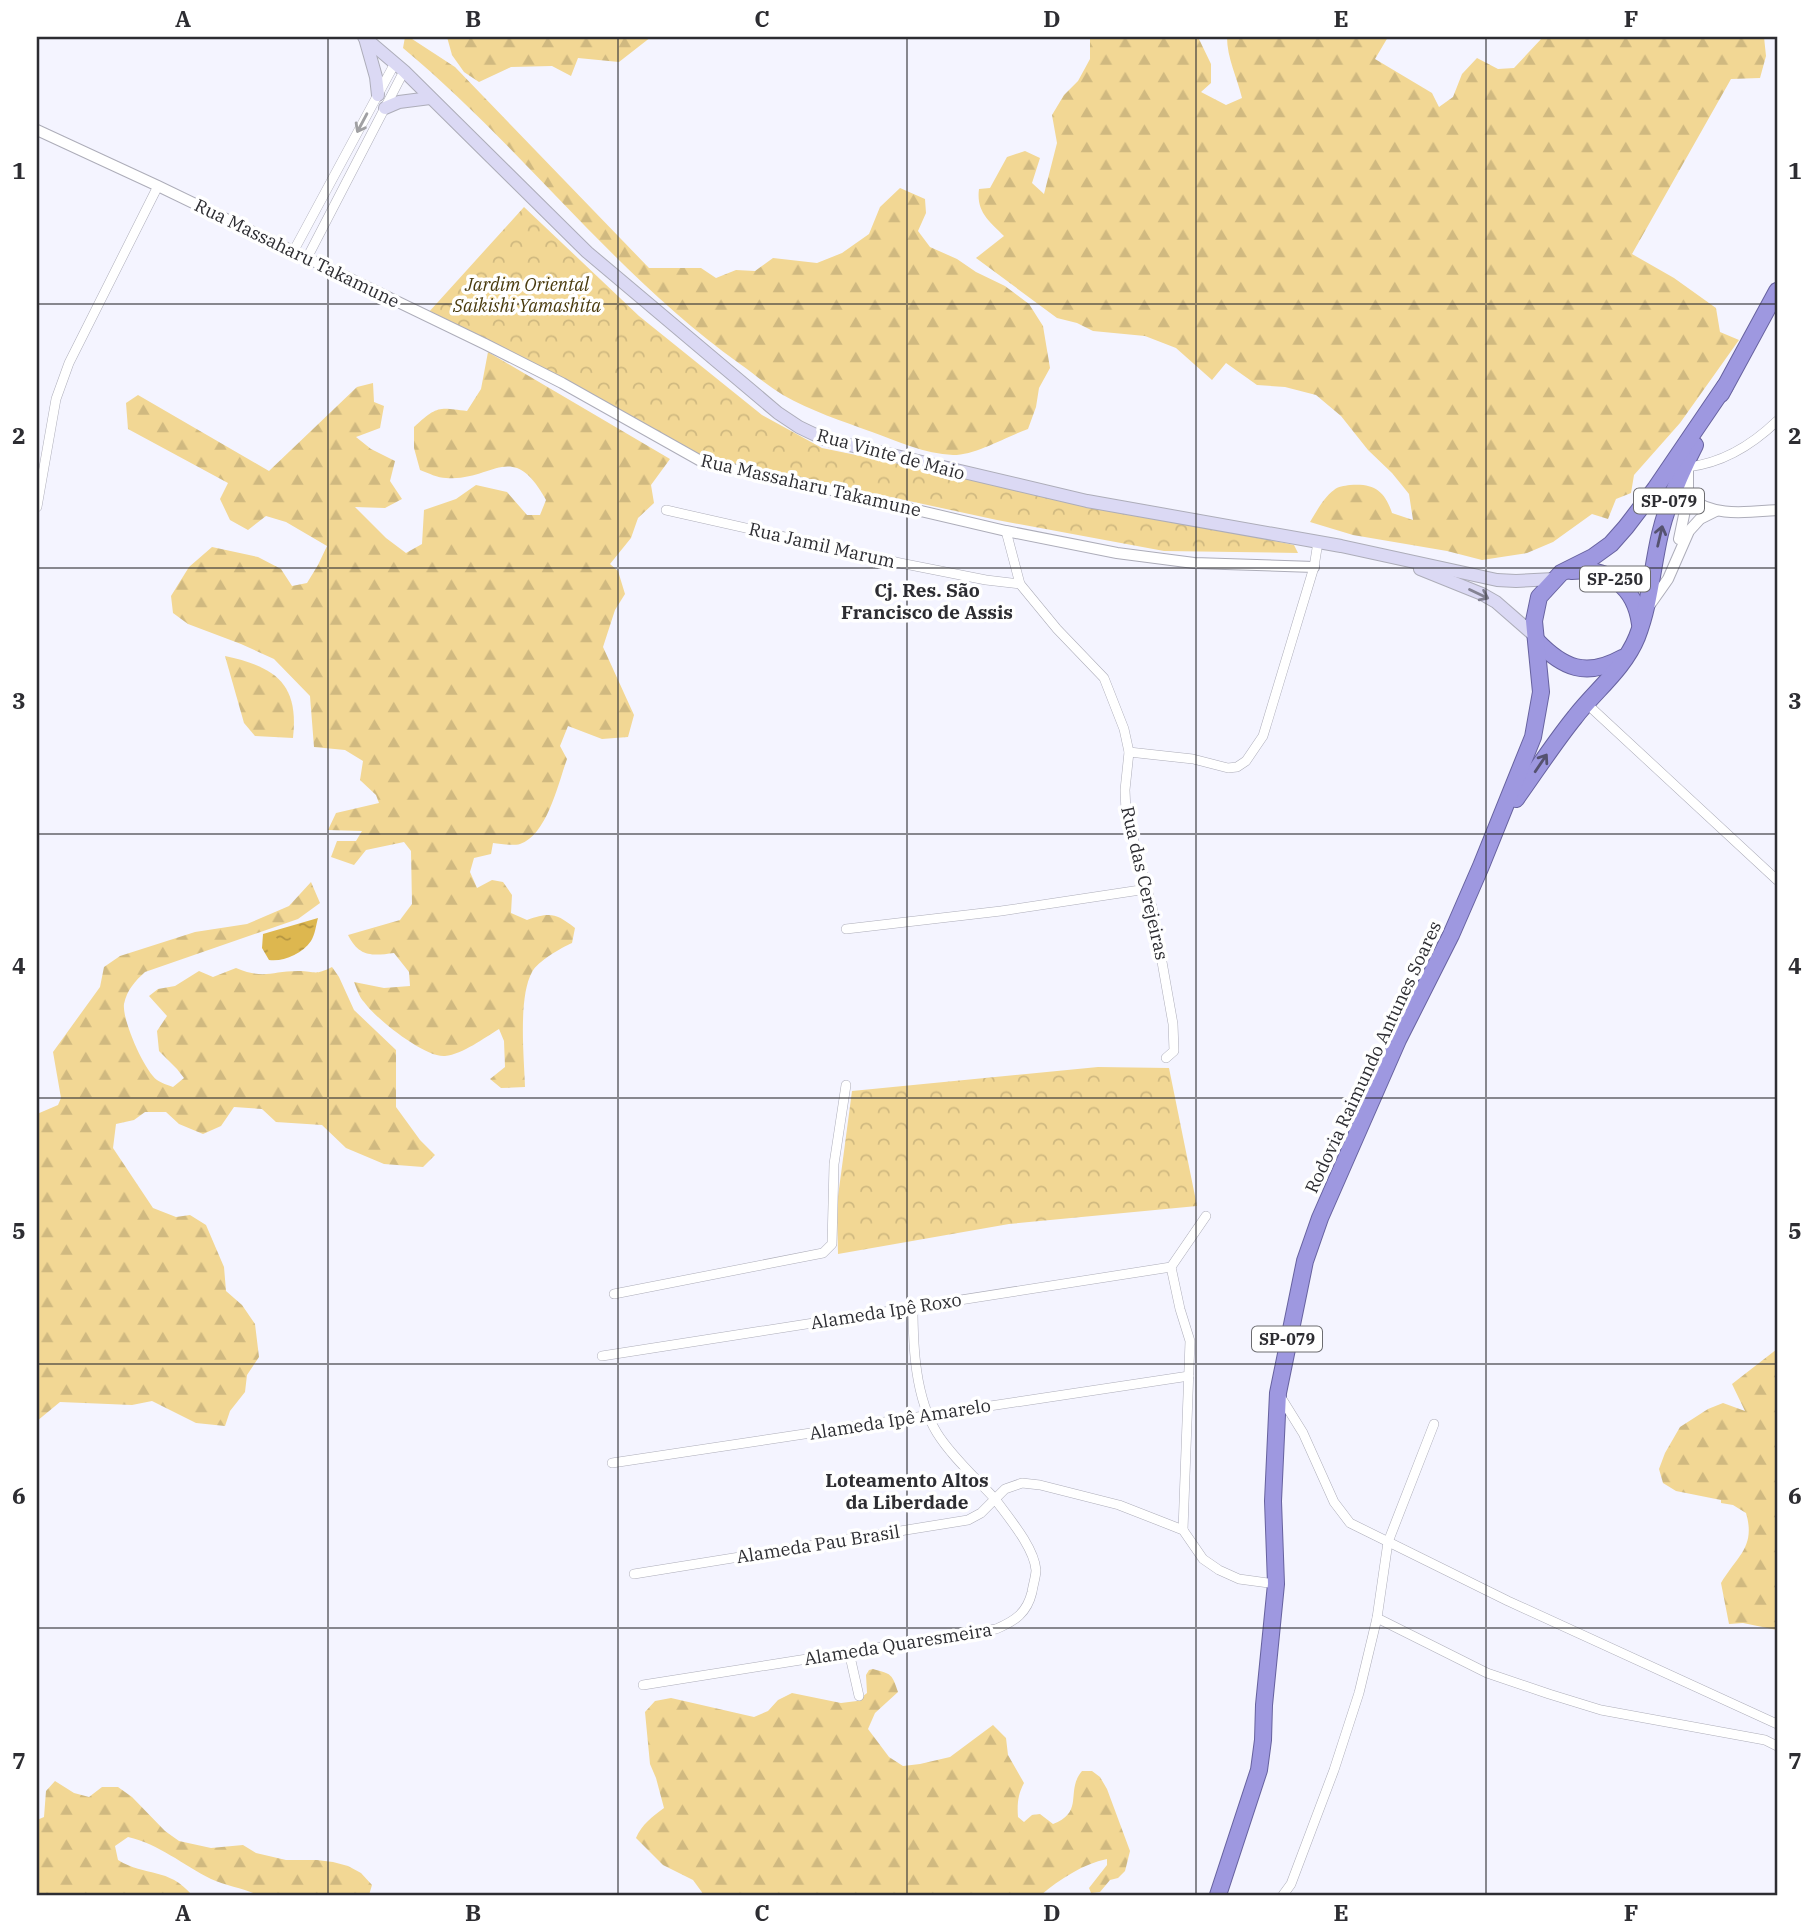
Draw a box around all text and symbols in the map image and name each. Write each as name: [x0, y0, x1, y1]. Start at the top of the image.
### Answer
text: A: [175, 3, 191, 33]
text: B: [465, 3, 481, 33]
text: C: [754, 3, 770, 33]
text: D: [1043, 3, 1061, 33]
text: E: [1333, 3, 1349, 33]
text: F: [1624, 3, 1638, 33]
one-way arrow: [355, 113, 369, 133]
text: 1: [12, 155, 26, 185]
text: 1: [1788, 155, 1802, 185]
street label: Rua Massaharu Takamune: [191, 193, 403, 313]
park label: Jardim Oriental Saikishi Yamashita: [452, 273, 601, 317]
text: 2: [12, 420, 26, 450]
text: 2: [1788, 420, 1802, 450]
street label: Rua Vinte de Maio: [815, 423, 967, 485]
street label: Rua Massaharu Takamune: [699, 448, 923, 522]
road number: SP-079: [1634, 488, 1704, 514]
street label: Rua Jamil Marum: [746, 517, 898, 573]
one-way arrow: [1654, 525, 1667, 548]
road number: SP-250: [1580, 566, 1650, 592]
district label: Cj. Res. São Francisco de Assis: [841, 578, 1013, 624]
one-way arrow: [1468, 588, 1489, 601]
text: 3: [12, 685, 26, 715]
text: 3: [1788, 685, 1802, 715]
one-way arrow: [1534, 754, 1548, 773]
street label: Rua das Cerejeiras: [1116, 804, 1174, 962]
street label: Rodovia Raimundo Antunes Soares: [1300, 917, 1446, 1197]
text: 4: [12, 950, 26, 980]
text: 4: [1788, 950, 1802, 980]
text: 5: [12, 1215, 26, 1245]
text: 5: [1788, 1215, 1802, 1245]
street label: Alameda Ipê Roxo: [809, 1288, 963, 1334]
road number: SP-079: [1252, 1326, 1322, 1352]
street label: Alameda Ipê Amarelo: [808, 1393, 992, 1445]
district label: Loteamento Altos da Liberdade: [825, 1468, 989, 1514]
text: 6: [12, 1480, 26, 1510]
text: 6: [1788, 1480, 1802, 1510]
street label: Alameda Pau Brasil: [735, 1520, 901, 1568]
street label: Alameda Quaresmeira: [802, 1618, 994, 1670]
text: 7: [12, 1745, 26, 1775]
text: 7: [1788, 1745, 1802, 1775]
text: A: [175, 1897, 191, 1927]
text: B: [465, 1897, 481, 1927]
text: C: [754, 1897, 770, 1927]
text: D: [1043, 1897, 1061, 1927]
text: E: [1333, 1897, 1349, 1927]
text: F: [1624, 1897, 1638, 1927]

